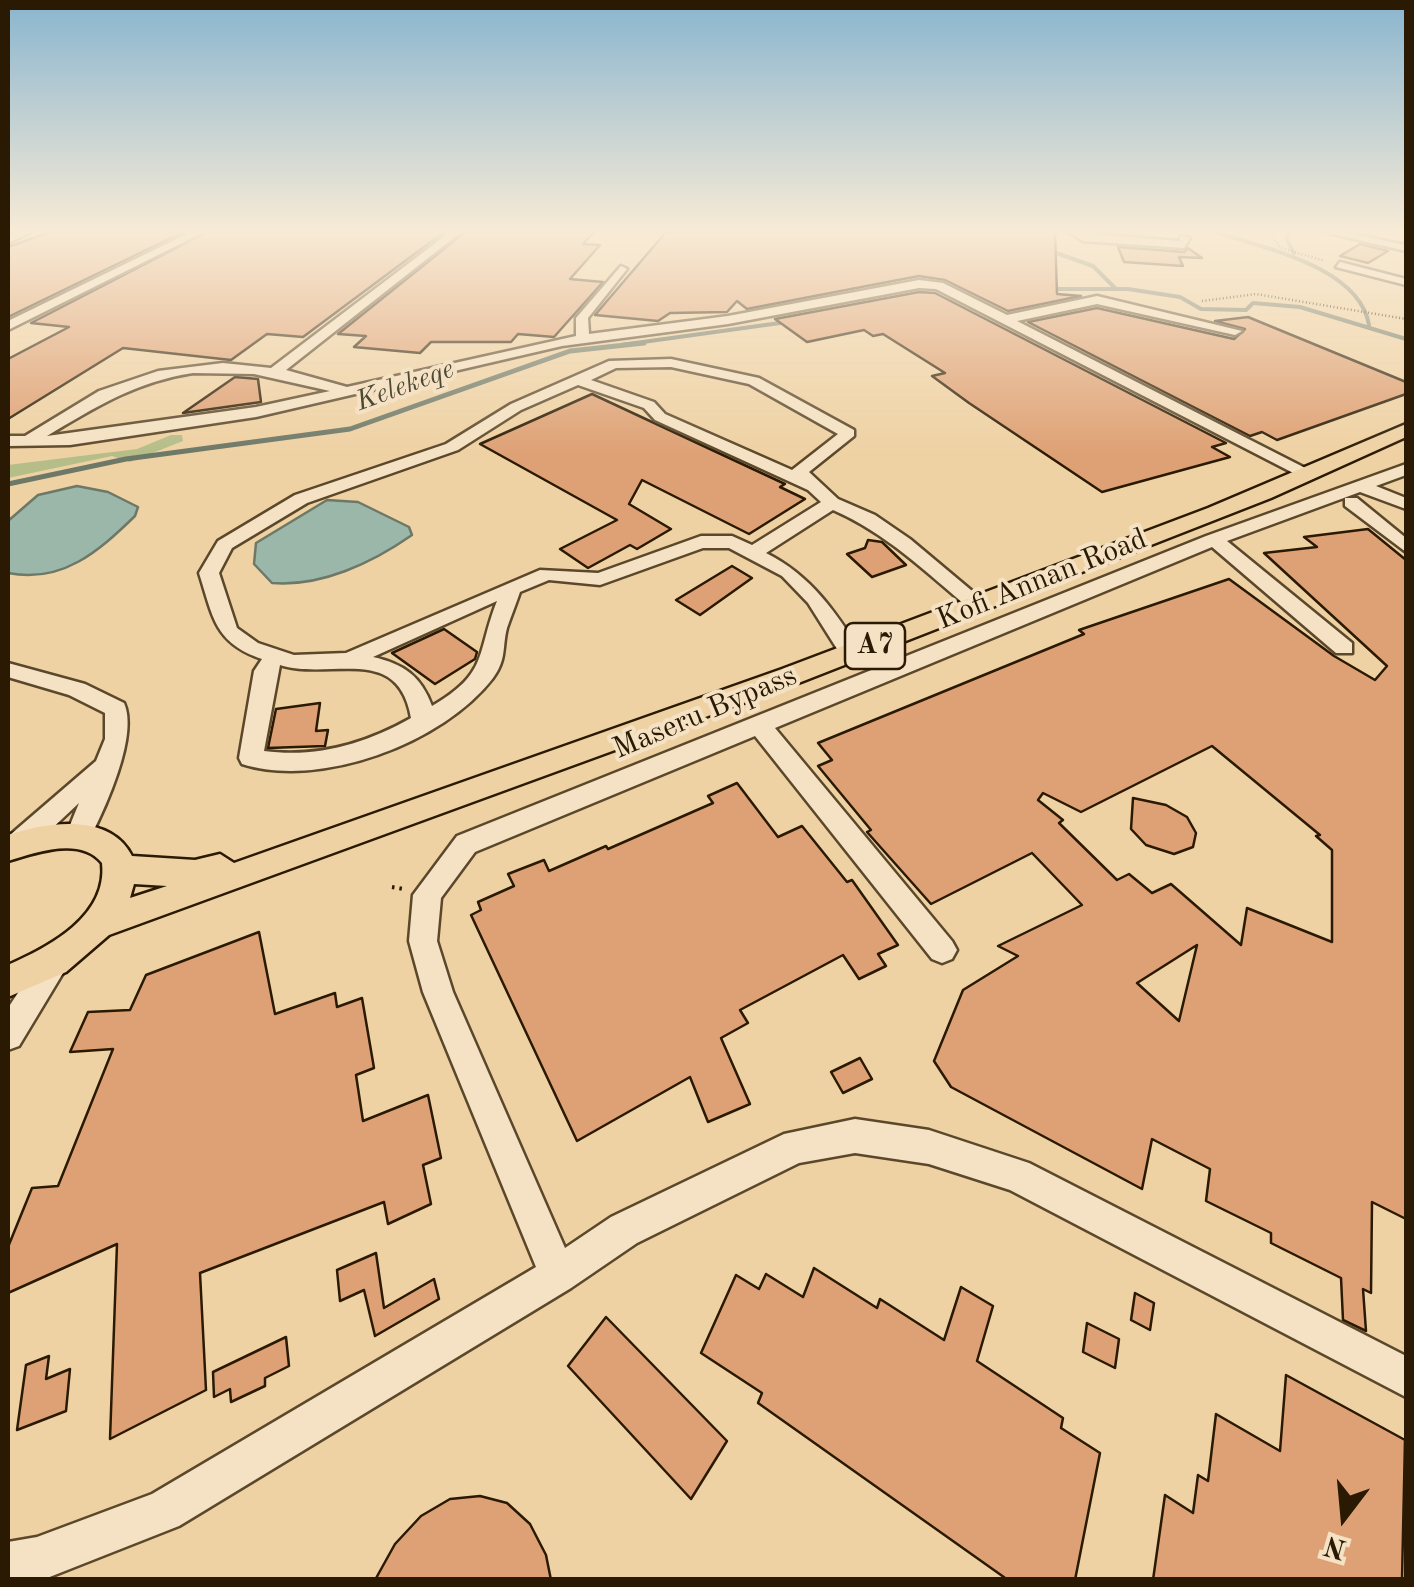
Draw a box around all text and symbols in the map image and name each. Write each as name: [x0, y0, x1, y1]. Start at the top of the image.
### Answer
water label: Kelekeqe: [351, 353, 459, 419]
street label: Kofi Annan Road: [932, 521, 1152, 639]
road number: A7: [845, 623, 905, 669]
street label: Maseru Bypass: [608, 658, 802, 768]
north arrow: [1294, 1467, 1394, 1567]
text: N: [1322, 1529, 1350, 1562]

